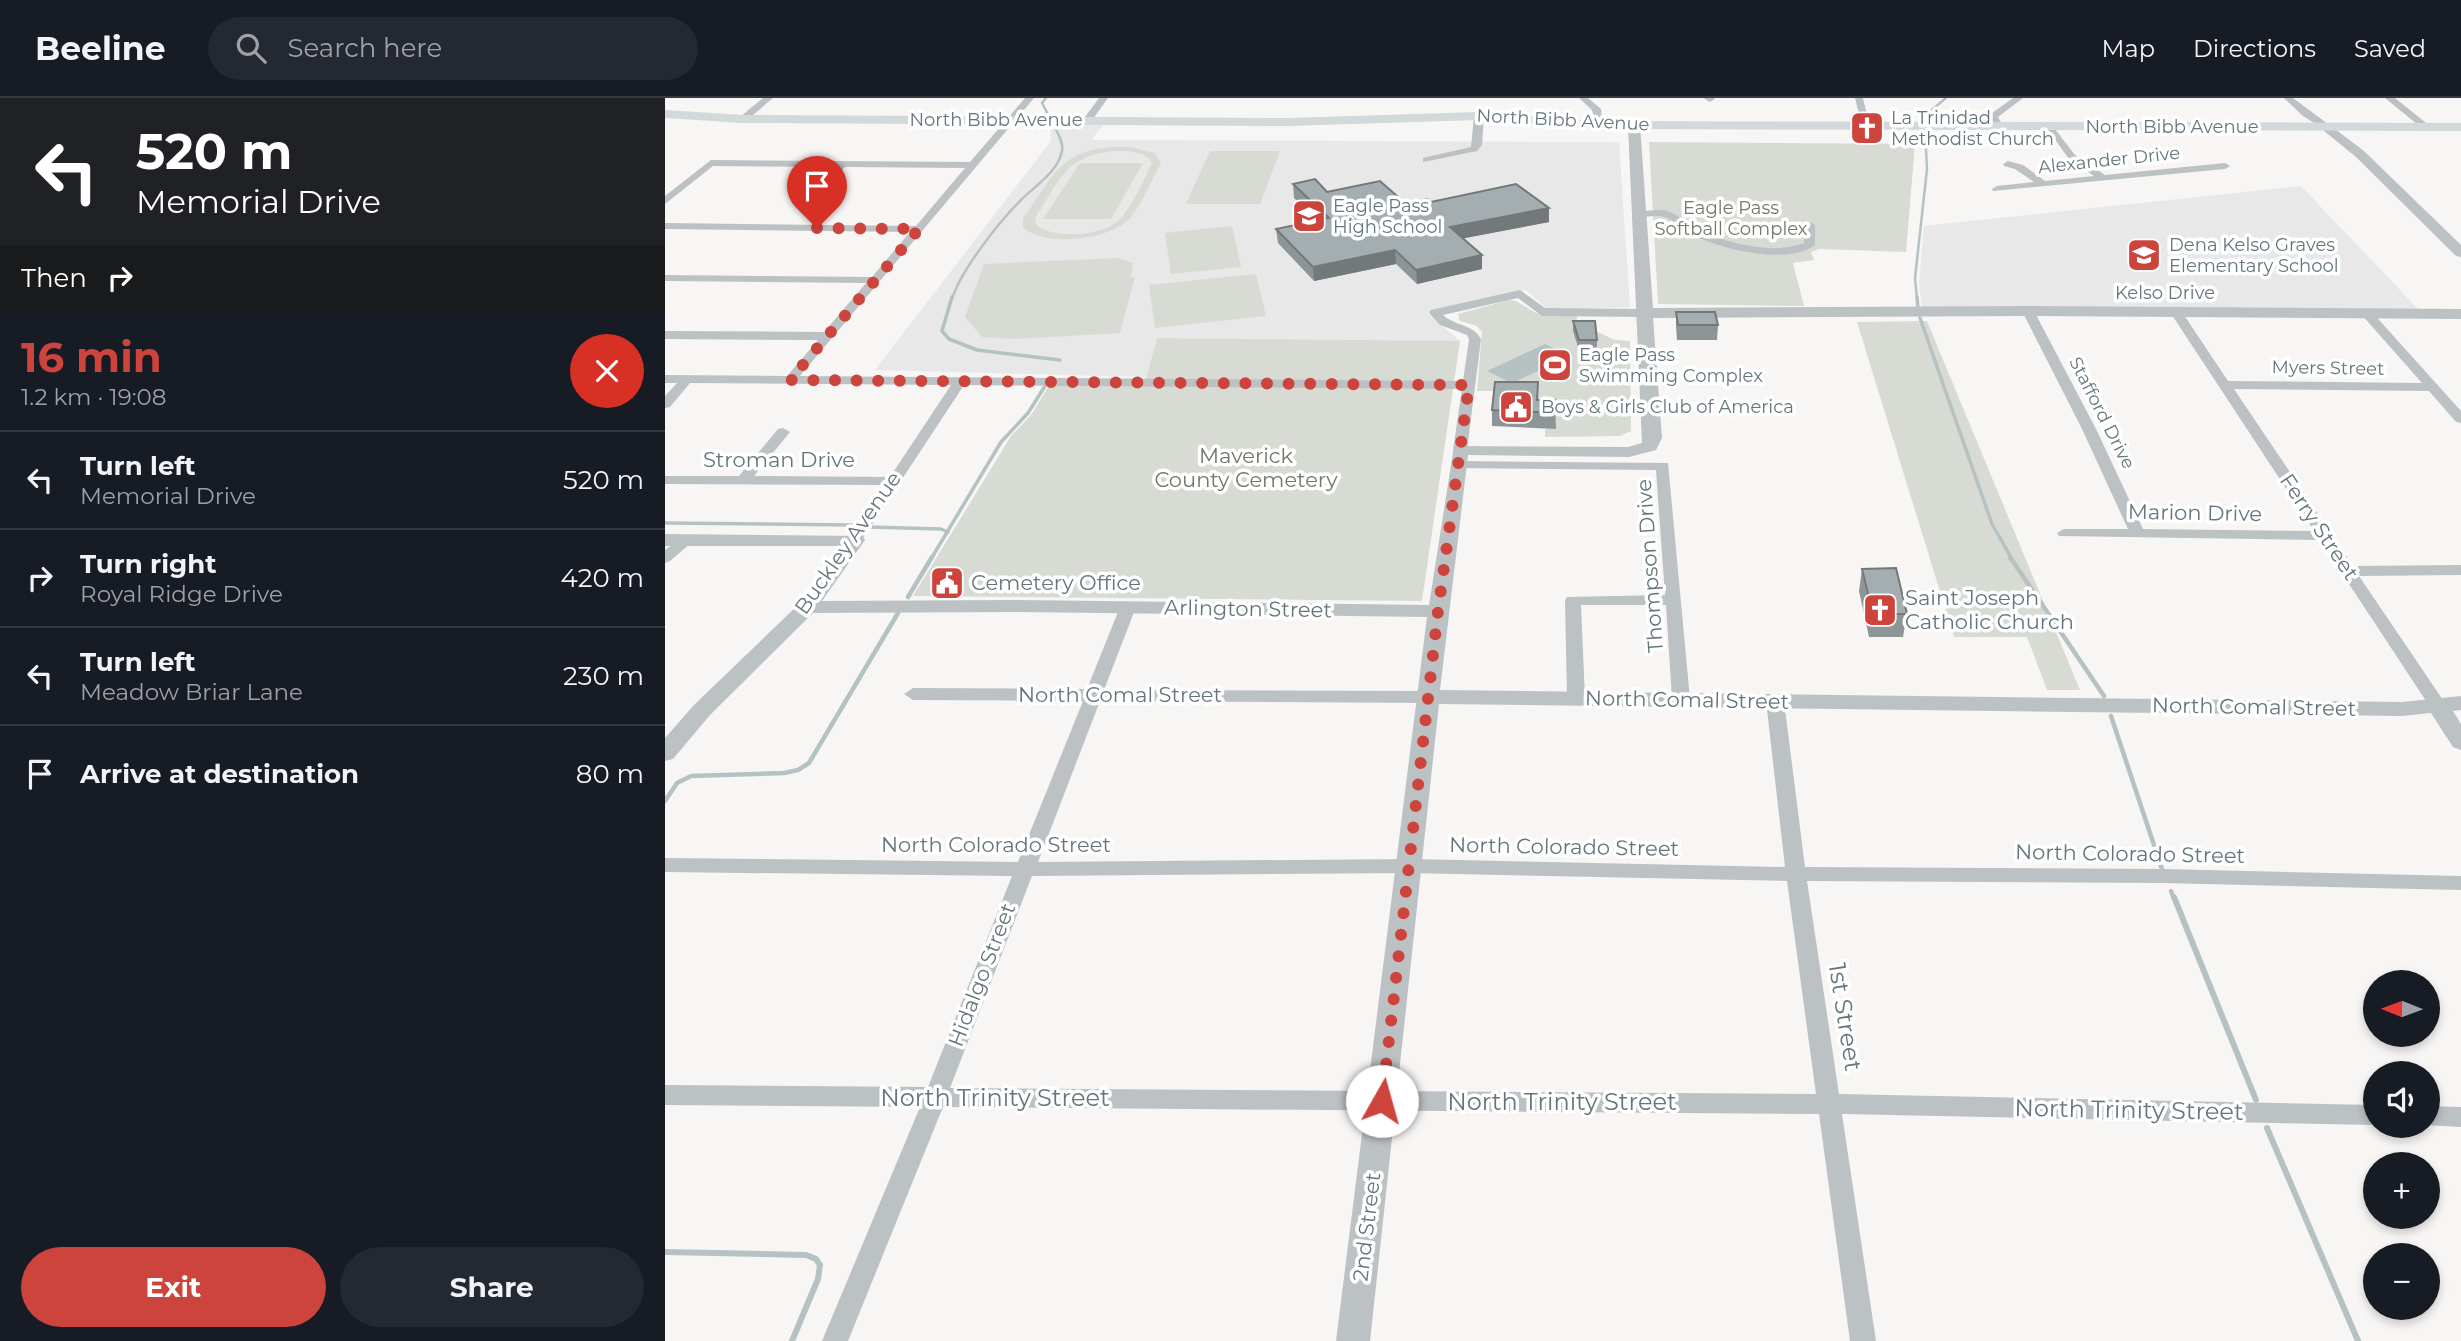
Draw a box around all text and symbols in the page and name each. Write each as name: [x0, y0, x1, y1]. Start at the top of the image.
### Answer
search box: [208, 17, 698, 80]
text: Beeline: [35, 28, 166, 68]
icon: search: [232, 29, 270, 67]
text: Search here: [288, 32, 442, 64]
text: Map: [2102, 34, 2155, 63]
text: Directions: [2193, 34, 2316, 63]
text: Saved: [2354, 34, 2426, 63]
street label: North Bibb Avenue: [1476, 104, 1650, 136]
place label: La Trinidad Methodist Church: [1891, 107, 2054, 150]
street label: North Bibb Avenue: [909, 109, 1083, 131]
church icon: La Trinidad Methodist Church: [1848, 109, 1886, 147]
street label: North Bibb Avenue: [2085, 116, 2259, 138]
text: 520 m: [136, 122, 292, 181]
icon: left: [21, 126, 112, 217]
street label: Alexander Drive: [2037, 142, 2181, 178]
pin: [787, 156, 847, 228]
icon: arrive: [798, 167, 836, 205]
text: Memorial Drive: [136, 182, 381, 221]
place label: Eagle Pass High School: [1333, 195, 1442, 238]
school or university icon: Eagle Pass High School: [1290, 197, 1328, 235]
park label: Eagle Pass Softball Complex: [1655, 197, 1808, 240]
place label: Dena Kelso Graves Elementary School: [2169, 234, 2339, 277]
school or university icon: Dena Kelso Graves Elementary School: [2125, 236, 2163, 274]
icon: right: [101, 259, 139, 297]
text: Then: [21, 262, 87, 294]
street label: Kelso Drive: [2115, 282, 2215, 304]
text: 16 min: [21, 331, 162, 383]
button: close: [570, 334, 644, 408]
place label: Eagle Pass Swimming Complex: [1579, 344, 1763, 387]
sports icon: Eagle Pass Swimming Complex: [1536, 346, 1574, 384]
street label: Stafford Drive: [2064, 353, 2140, 473]
street label: Myers Street: [2271, 356, 2385, 380]
text: 1.2 km · 19:08: [21, 383, 166, 411]
public building icon: Boys & Girls Club of America: [1497, 388, 1535, 426]
place label: Boys & Girls Club of America: [1541, 396, 1794, 418]
park label: Maverick County Cemetery: [1154, 443, 1338, 492]
street label: Stroman Drive: [703, 447, 855, 472]
text: Turn left: [80, 450, 196, 482]
icon: left: [21, 461, 59, 499]
text: 520 m: [563, 464, 644, 496]
street label: Buckley Avenue: [789, 467, 906, 619]
street label: Ferry Street: [2275, 469, 2364, 585]
street label: Thompson Drive: [1631, 478, 1668, 654]
text: Memorial Drive: [80, 482, 256, 510]
street label: Marion Drive: [2128, 499, 2262, 526]
text: Turn right: [80, 548, 216, 580]
icon: right: [21, 559, 59, 597]
text: 420 m: [561, 562, 644, 594]
public building icon: Cemetery Office: [928, 564, 966, 602]
place label: Cemetery Office: [971, 570, 1141, 595]
text: Royal Ridge Drive: [80, 580, 283, 608]
place label: Saint Joseph Catholic Church: [1905, 585, 2074, 634]
church icon: Saint Joseph Catholic Church: [1861, 591, 1899, 629]
street label: Arlington Street: [1164, 595, 1332, 622]
text: Turn left: [80, 646, 196, 678]
icon: left: [21, 657, 59, 695]
text: 230 m: [563, 660, 644, 692]
text: Meadow Briar Lane: [80, 678, 303, 706]
street label: North Comal Street: [1018, 682, 1222, 707]
street label: North Comal Street: [1585, 685, 1789, 714]
street label: North Comal Street: [2152, 692, 2356, 721]
icon: arrive: [21, 755, 59, 793]
text: Arrive at destination: [80, 758, 359, 790]
text: 80 m: [576, 758, 644, 790]
street label: North Colorado Street: [881, 832, 1111, 857]
street label: North Colorado Street: [1449, 832, 1679, 861]
street label: North Colorado Street: [2015, 839, 2245, 868]
street label: Hidalgo Street: [943, 900, 1020, 1050]
street label: 1st Street: [1823, 961, 1868, 1073]
north arrow: [2363, 970, 2439, 1046]
map controls: [2363, 970, 2440, 1320]
button: sound: [2363, 1061, 2440, 1138]
position arrow: [1345, 1064, 1419, 1138]
street label: North Trinity Street: [880, 1083, 1110, 1112]
street label: North Trinity Street: [1447, 1087, 1677, 1116]
street label: North Trinity Street: [2014, 1093, 2244, 1126]
button: +: [2363, 1152, 2440, 1229]
street label: 2nd Street: [1347, 1171, 1386, 1283]
button: −: [2363, 1243, 2440, 1320]
button: Exit: [21, 1247, 326, 1327]
button: Share: [340, 1247, 644, 1327]

